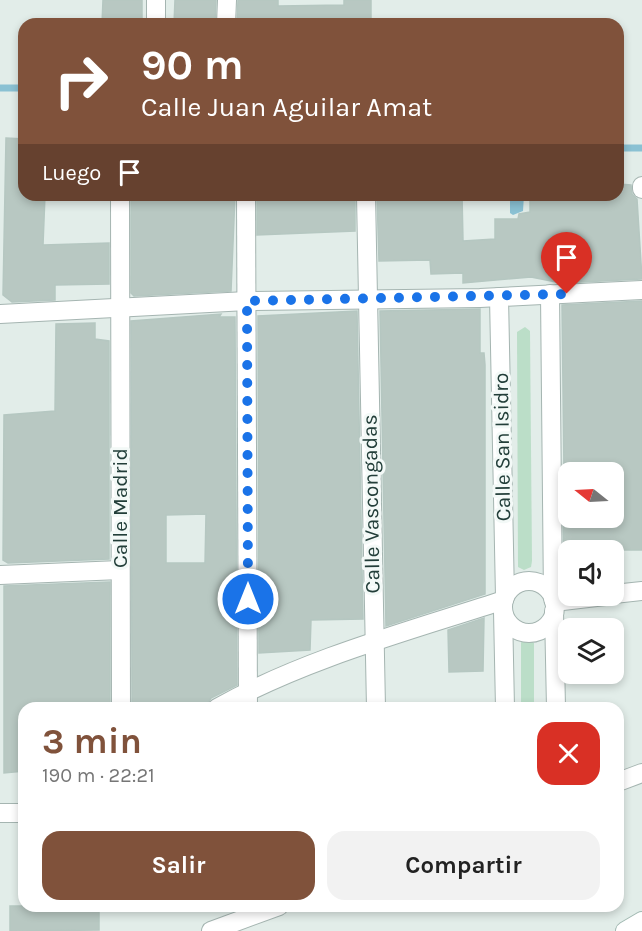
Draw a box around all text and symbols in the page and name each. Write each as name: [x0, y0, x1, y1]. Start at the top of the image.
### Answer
text: 90 m: [141, 40, 244, 90]
icon: right: [42, 42, 120, 120]
text: Calle Juan Aguilar Amat: [141, 91, 432, 123]
icon: arrive: [113, 156, 146, 189]
text: Luego: [42, 160, 101, 186]
pin: [541, 232, 592, 294]
icon: arrive: [550, 241, 583, 274]
street label: Calle San Isidro: [489, 373, 515, 521]
street label: Calle Vascongadas: [357, 414, 385, 594]
street label: Calle Madrid: [108, 448, 132, 568]
north arrow: [558, 462, 624, 528]
map controls: [558, 462, 624, 684]
button: sound: [558, 540, 624, 606]
position arrow: [216, 567, 280, 631]
button: layers: [558, 618, 624, 684]
text: 3 min: [42, 720, 142, 762]
button: close: [537, 722, 600, 785]
text: 190 m · 22:21: [42, 764, 155, 787]
button: Salir: [42, 831, 315, 900]
button: Compartir: [327, 831, 600, 900]

